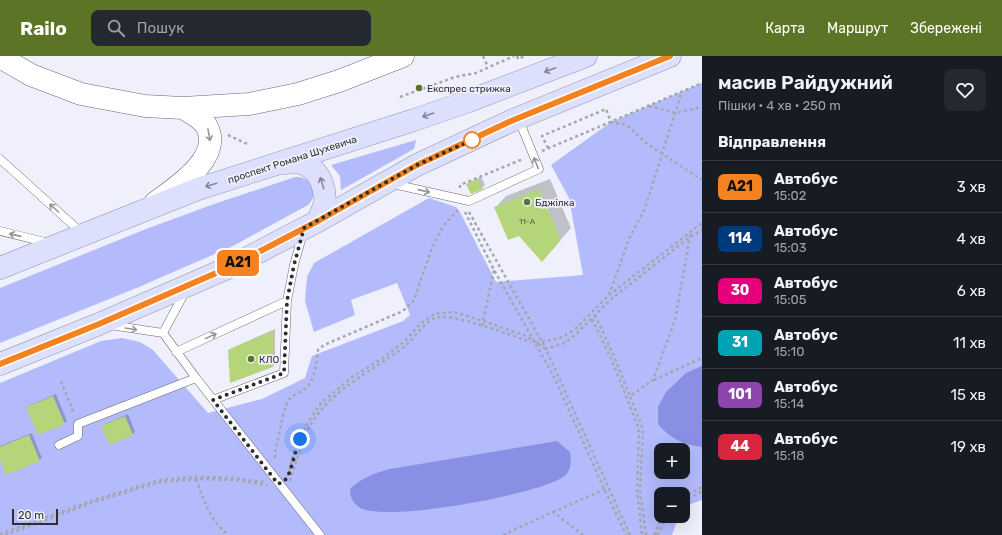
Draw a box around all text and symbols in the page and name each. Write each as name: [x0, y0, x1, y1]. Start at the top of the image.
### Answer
search box: [91, 10, 371, 46]
text: Railo: [20, 17, 67, 40]
icon: search: [105, 17, 127, 39]
text: Пошук: [137, 19, 184, 37]
text: Карта: [765, 20, 805, 37]
text: Маршрут: [827, 20, 888, 37]
text: Збережені: [910, 20, 982, 37]
one-way arrow: [544, 67, 556, 75]
button: heart: [944, 69, 986, 111]
text: масив Райдужний: [718, 71, 893, 94]
marker: Експрес стрижка: [414, 83, 424, 93]
place label: Експрес стрижка: [427, 83, 511, 95]
text: Пішки · 4 хв · 250 m: [718, 98, 841, 113]
one-way arrow: [422, 112, 435, 119]
one-way arrow: [205, 128, 213, 141]
unlabelled marker: [463, 131, 481, 149]
street label: проспект Романа Шухевича: [226, 133, 358, 187]
text: Відправлення: [718, 133, 826, 151]
one-way arrow: [532, 157, 540, 169]
text: Автобус: [774, 170, 838, 188]
one-way arrow: [318, 177, 325, 190]
text: А21: [727, 178, 753, 195]
text: 3 хв: [957, 178, 986, 196]
one-way arrow: [205, 181, 217, 189]
one-way arrow: [417, 188, 430, 196]
text: 15:02: [774, 188, 807, 203]
marker: Бджілка: [522, 197, 532, 207]
place label: Бджілка: [535, 197, 575, 209]
one-way arrow: [49, 204, 59, 213]
house number: 11-А: [519, 217, 536, 226]
text: Автобус: [774, 222, 838, 240]
text: 114: [728, 230, 752, 247]
text: 4 хв: [957, 230, 986, 248]
one-way arrow: [9, 231, 22, 239]
text: 15:03: [774, 240, 807, 255]
line badge: А21: [215, 250, 261, 276]
text: А21: [225, 254, 251, 271]
text: Автобус: [774, 274, 838, 292]
text: 30: [731, 282, 749, 299]
text: 6 хв: [957, 282, 986, 300]
text: 15:05: [774, 292, 807, 307]
one-way arrow: [124, 325, 137, 333]
text: Автобус: [774, 326, 838, 344]
one-way arrow: [205, 332, 217, 339]
text: 31: [732, 334, 748, 351]
text: 11 хв: [953, 334, 986, 352]
text: 15:10: [774, 344, 804, 359]
marker: КЛО: [246, 354, 256, 364]
place label: КЛО: [259, 354, 279, 366]
text: Автобус: [774, 378, 838, 396]
text: 101: [728, 386, 752, 403]
text: 15 хв: [950, 386, 986, 404]
text: 15:14: [774, 396, 804, 411]
your location: [290, 429, 310, 449]
text: Автобус: [774, 430, 838, 448]
text: 44: [730, 438, 750, 455]
text: 19 хв: [951, 438, 986, 456]
map controls: [654, 443, 690, 523]
button: +: [654, 443, 690, 479]
text: 15:18: [774, 448, 804, 463]
button: −: [654, 487, 690, 523]
scale bar: [12, 507, 58, 526]
text: 20 m: [18, 509, 44, 522]

